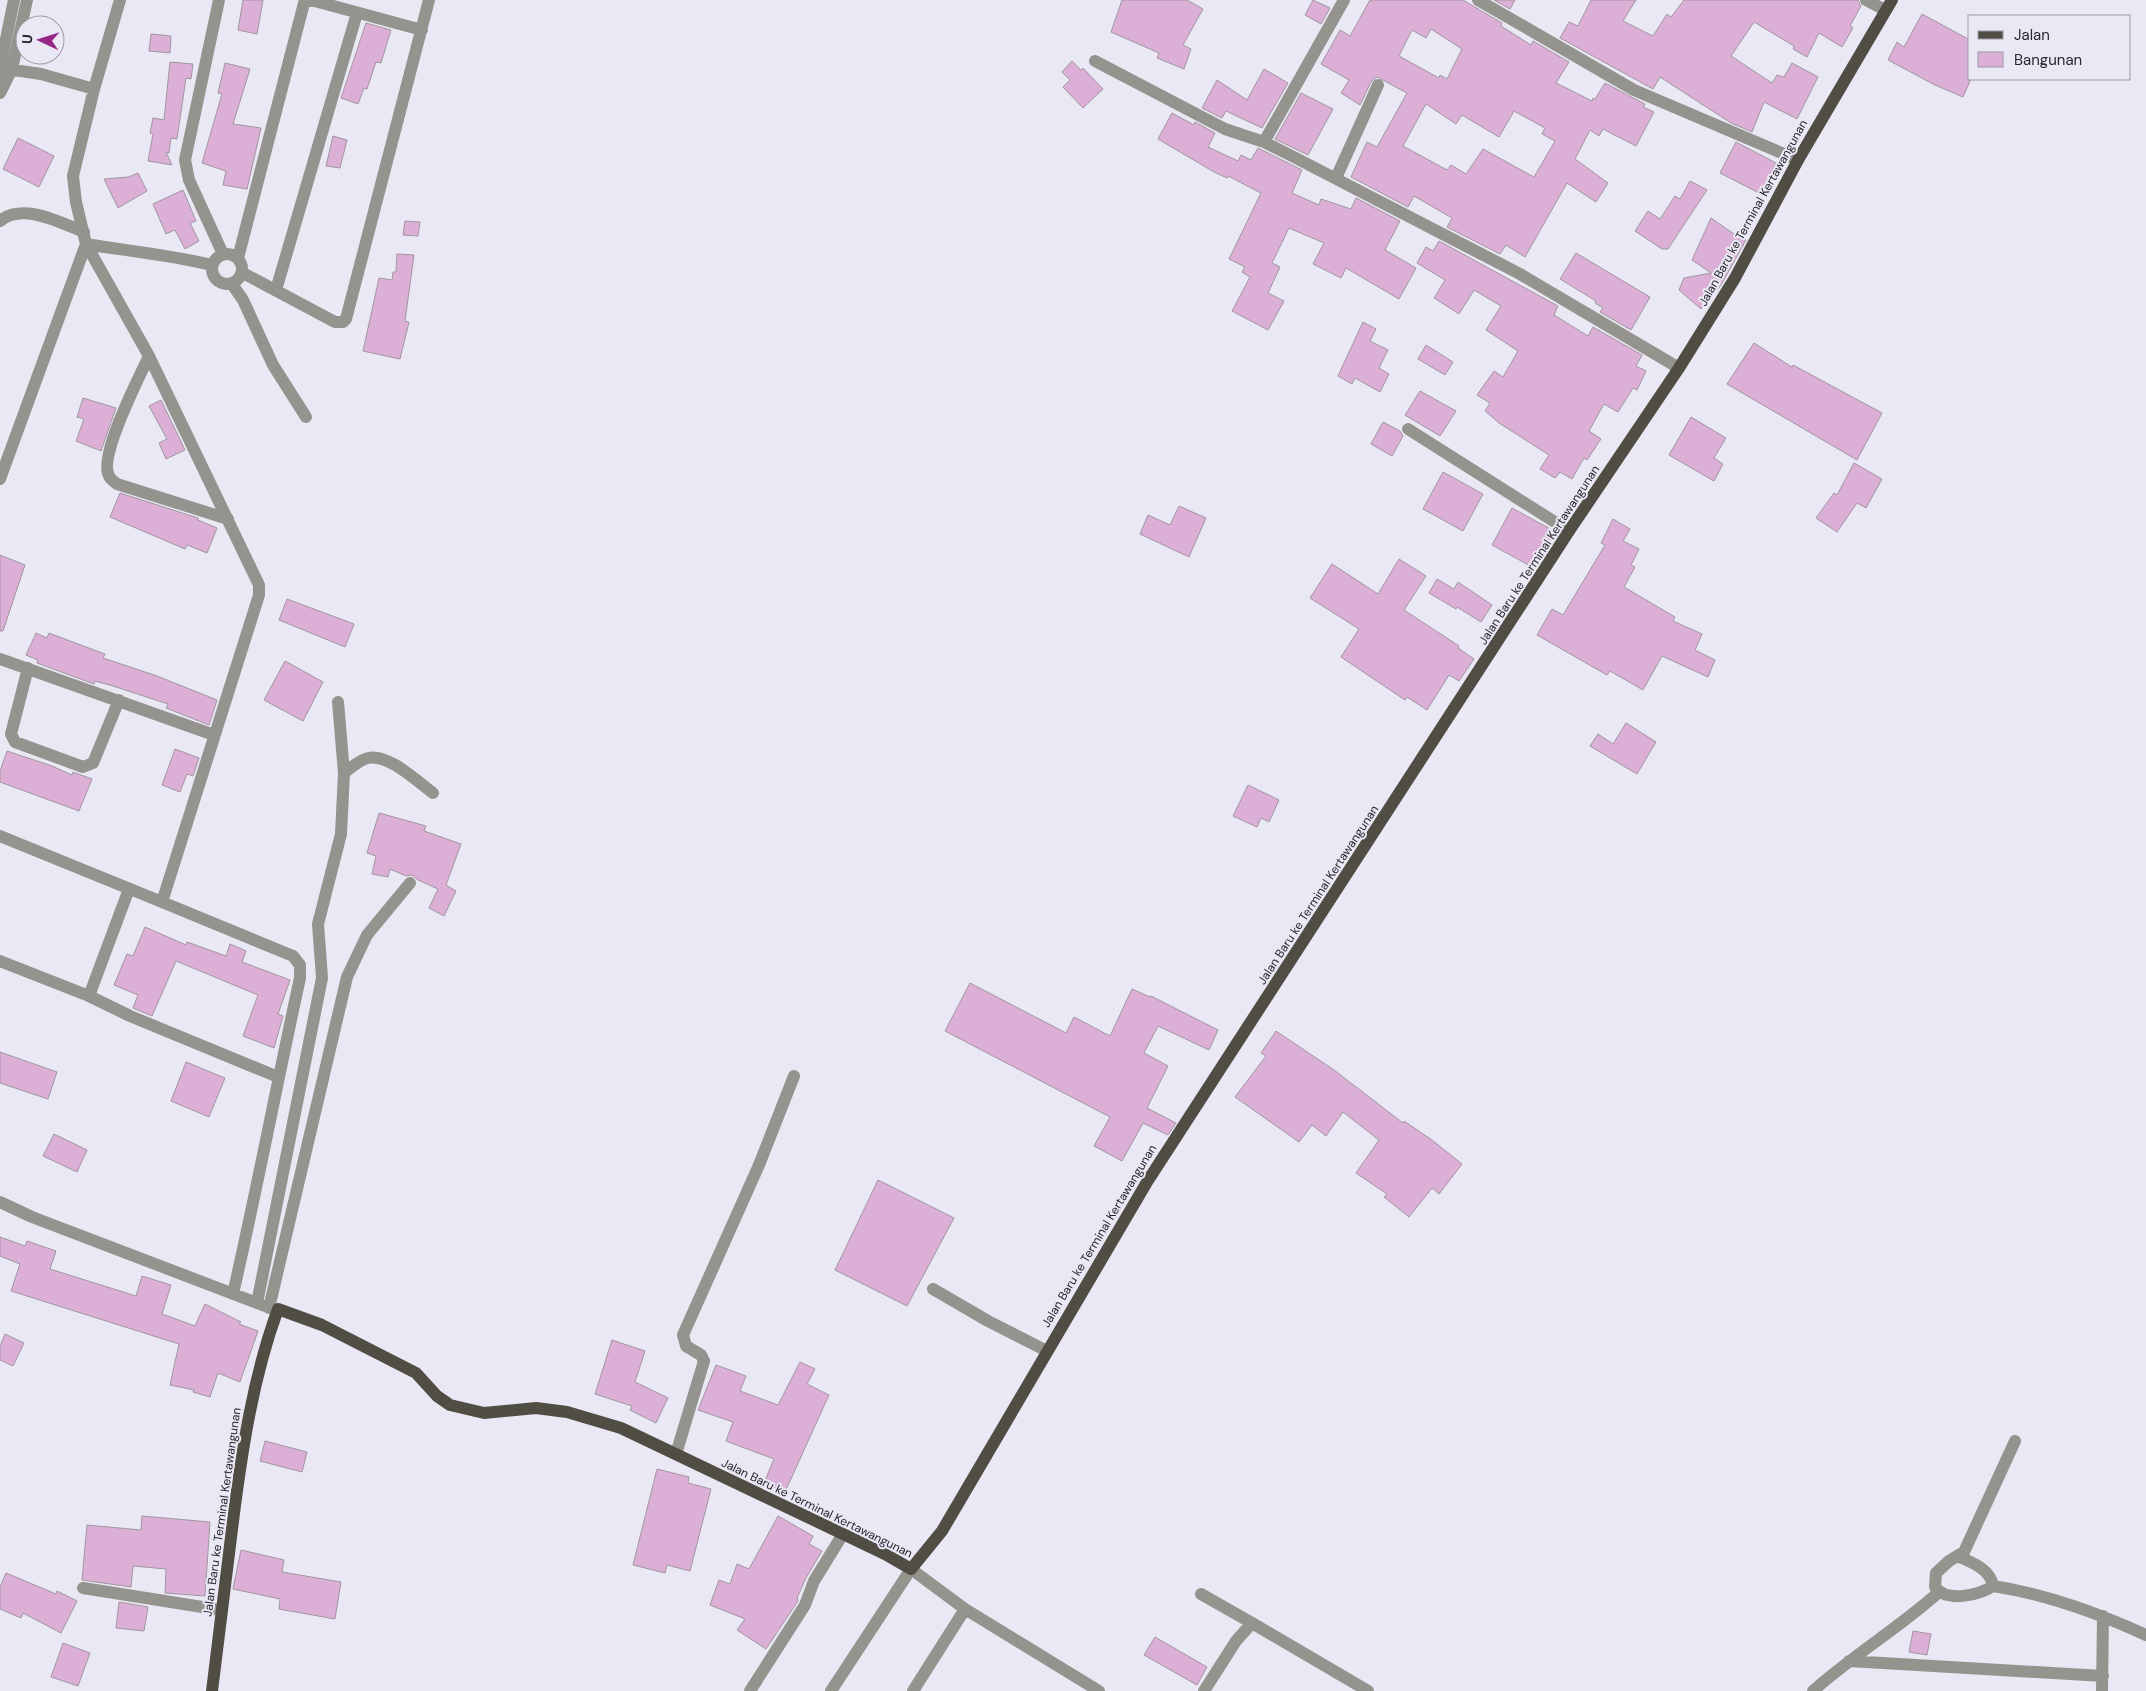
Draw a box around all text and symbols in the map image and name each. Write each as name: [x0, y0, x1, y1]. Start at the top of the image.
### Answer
north arrow: [15, 15, 65, 65]
legend: [1968, 15, 2131, 80]
text: Jalan: [2014, 25, 2050, 45]
text: U: [18, 34, 36, 45]
text: Bangunan: [2014, 50, 2082, 70]
street label: Jalan Baru ke Terminal Kertawangunan: [1695, 117, 1811, 309]
street label: Jalan Baru ke Terminal Kertawangunan: [1475, 462, 1603, 648]
street label: Jalan Baru ke Terminal Kertawangunan: [1254, 802, 1382, 988]
street label: Jalan Baru ke Terminal Kertawangunan: [1038, 1141, 1160, 1330]
street label: Jalan Baru ke Terminal Kertawangunan: [199, 1406, 245, 1617]
street label: Jalan Baru ke Terminal Kertawangunan: [719, 1455, 915, 1561]

